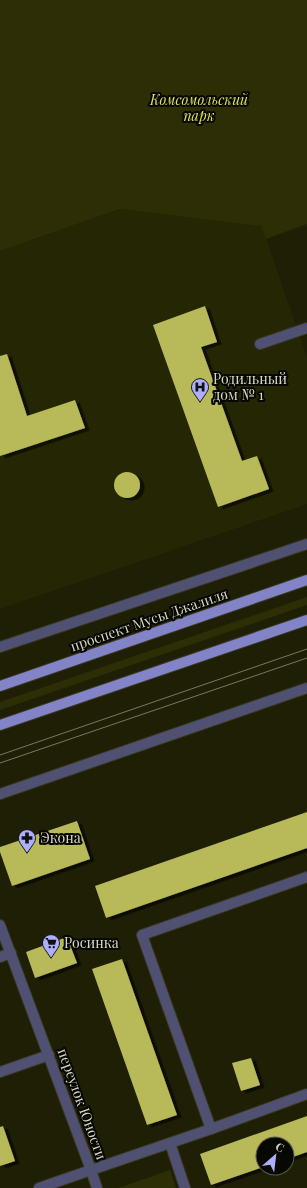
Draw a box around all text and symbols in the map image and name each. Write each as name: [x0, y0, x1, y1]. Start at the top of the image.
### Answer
park label: Комсомольский парк: [149, 90, 249, 125]
place label: Родильный дом № 1: [213, 369, 287, 404]
hospital icon: Родильный дом № 1: [190, 377, 210, 402]
street label: проспект Мусы Джалиля: [68, 583, 231, 655]
pharmacy icon: Экона: [17, 828, 37, 853]
place label: Экона: [40, 828, 81, 847]
supermarket icon: Росинка: [41, 933, 61, 958]
place label: Росинка: [64, 933, 119, 952]
street label: переулок Юности: [54, 1046, 111, 1162]
north arrow: [255, 1136, 295, 1176]
text: С: [273, 1138, 287, 1155]

